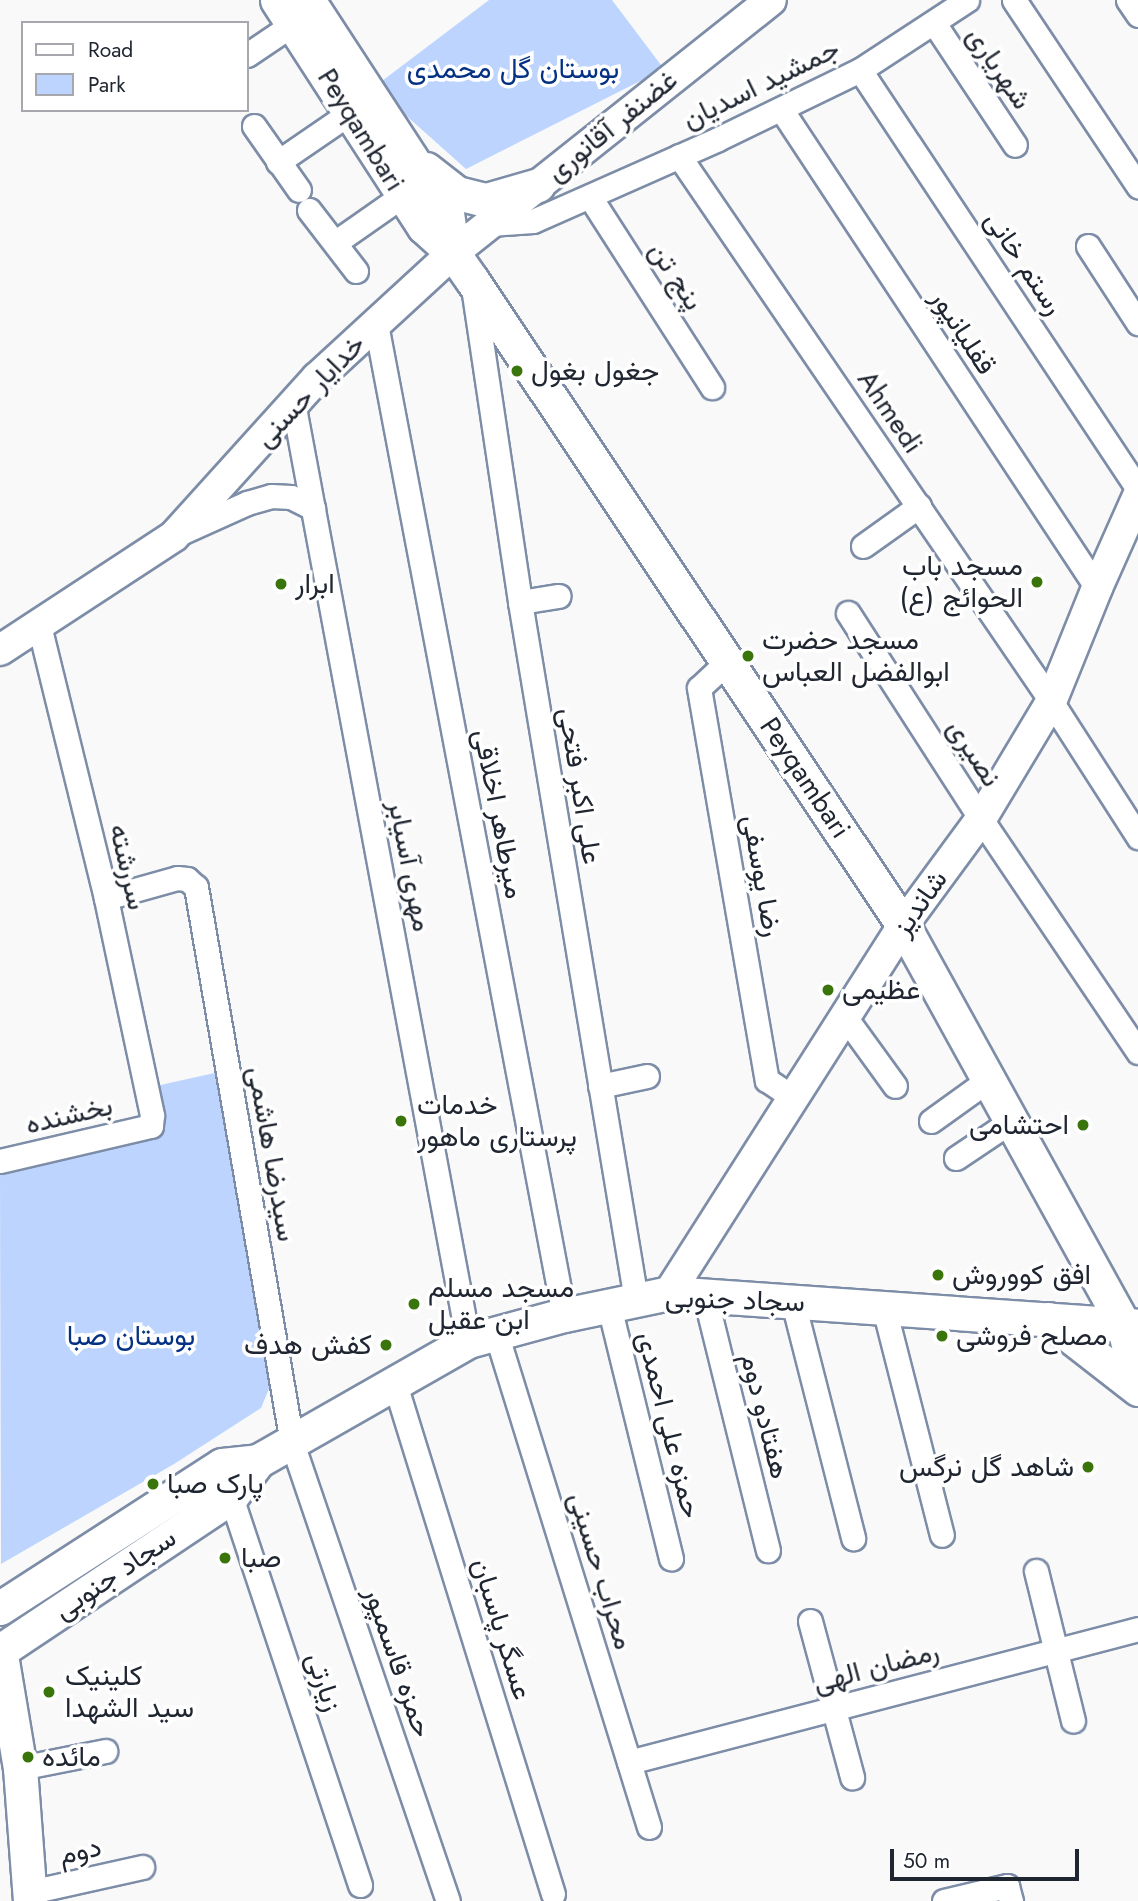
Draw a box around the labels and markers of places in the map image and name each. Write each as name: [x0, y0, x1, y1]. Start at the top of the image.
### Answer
place label: جغول بغول: [531, 354, 659, 388]
marker: جغول بغول: [509, 363, 525, 379]
place label: مسجد باب الحوائج (ع): [899, 549, 1023, 615]
place label: ابرار: [295, 567, 335, 601]
marker: مسجد باب الحوائج (ع): [1029, 574, 1045, 590]
marker: ابرار: [273, 576, 289, 592]
place label: مسجد حضرت ابوالفضل العباس: [762, 623, 950, 689]
marker: مسجد حضرت ابوالفضل العباس: [740, 648, 756, 664]
place label: عظیمی: [842, 973, 920, 1007]
marker: عظیمی: [820, 982, 836, 998]
place label: خدمات پرستاری ماهور: [417, 1088, 577, 1154]
place label: احتشامی: [969, 1108, 1069, 1142]
marker: خدمات پرستاری ماهور: [391, 1111, 411, 1131]
marker: احتشامی: [1075, 1117, 1091, 1133]
place label: افق کووروش: [952, 1258, 1091, 1292]
marker: افق کووروش: [930, 1267, 946, 1283]
place label: مسجد مسلم ابن عقیل: [428, 1271, 574, 1337]
marker: مسجد مسلم ابن عقیل: [406, 1296, 422, 1312]
place label: مصلح فروشی: [956, 1319, 1107, 1353]
place label: کفش هدف: [244, 1328, 372, 1362]
marker: مصلح فروشی: [934, 1328, 950, 1344]
marker: کفش هدف: [378, 1337, 394, 1353]
place label: شاهد گل نرگس: [899, 1450, 1074, 1484]
marker: شاهد گل نرگس: [1080, 1459, 1096, 1475]
place label: پارک صبا: [167, 1467, 263, 1501]
marker: پارک صبا: [145, 1476, 161, 1492]
place label: صبا: [241, 1541, 281, 1575]
marker: صبا: [215, 1548, 235, 1568]
place label: کلینیک سید الشهدا: [65, 1659, 194, 1725]
marker: کلینیک سید الشهدا: [39, 1682, 59, 1702]
place label: مائده: [42, 1740, 101, 1774]
marker: مائده: [20, 1749, 36, 1765]

